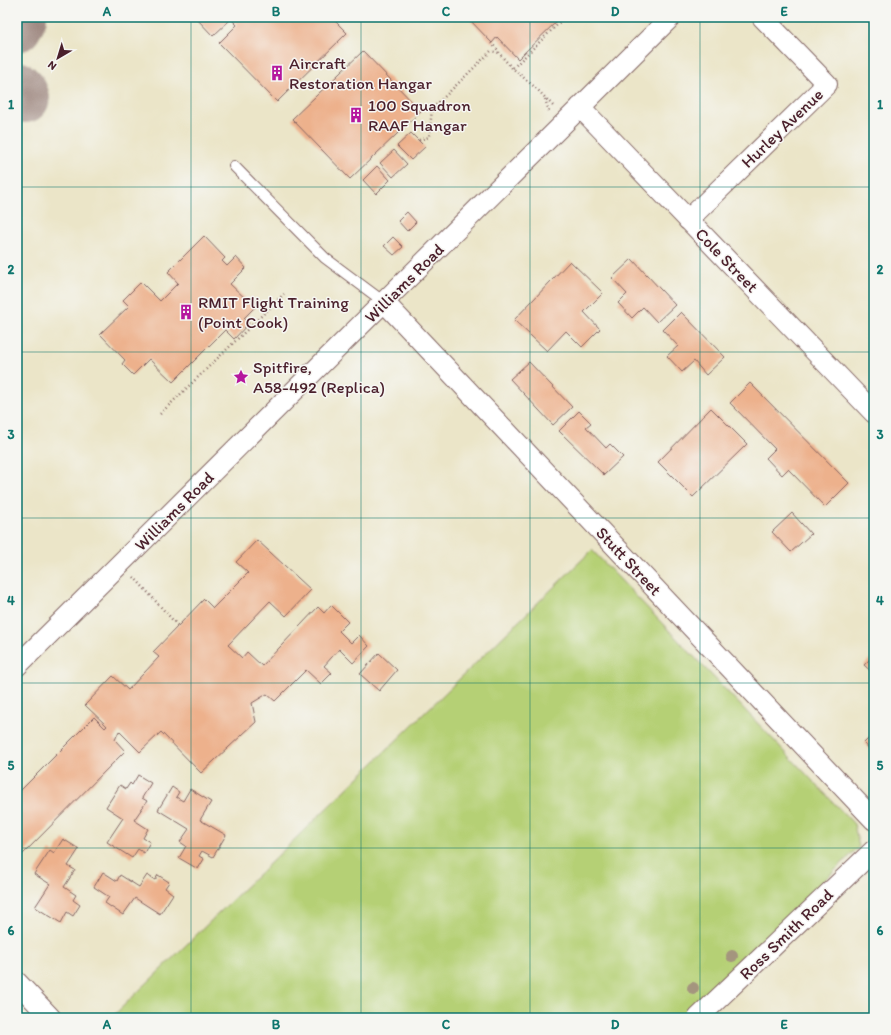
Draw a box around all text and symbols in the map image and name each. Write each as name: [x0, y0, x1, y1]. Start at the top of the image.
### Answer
text: A: [102, 4, 112, 19]
text: B: [272, 4, 281, 19]
text: C: [442, 4, 451, 19]
text: D: [611, 4, 620, 19]
text: E: [780, 4, 788, 19]
north arrow: [38, 38, 78, 78]
place label: Aircraft Restoration Hangar: [289, 53, 432, 93]
text: N: [45, 58, 59, 73]
building icon: Aircraft Restoration Hangar: [268, 64, 286, 82]
street label: Hurley Avenue: [737, 84, 827, 172]
place label: 100 Squadron RAAF Hangar: [368, 95, 471, 135]
text: 1: [8, 97, 14, 112]
text: 1: [877, 97, 883, 112]
building icon: 100 Squadron RAAF Hangar: [347, 106, 365, 124]
street label: Cole Street: [691, 224, 763, 296]
street label: Williams Road: [360, 239, 448, 327]
text: 2: [8, 262, 15, 277]
text: 2: [877, 262, 884, 277]
place label: RMIT Flight Training (Point Cook): [198, 292, 349, 332]
building icon: RMIT Flight Training (Point Cook): [177, 303, 195, 321]
place label: Spitfire, A58-492 (Replica): [253, 357, 385, 397]
place icon: Spitfire, A58-492 (Replica): [232, 368, 250, 386]
text: 3: [7, 427, 15, 442]
text: 3: [876, 427, 884, 442]
street label: Williams Road: [130, 467, 218, 555]
street label: Stutt Street: [592, 523, 666, 599]
text: 4: [7, 593, 15, 608]
text: 4: [876, 593, 884, 608]
text: 5: [8, 758, 15, 773]
text: 5: [877, 758, 884, 773]
street label: Ross Smith Road: [735, 884, 837, 984]
text: 6: [8, 923, 15, 938]
text: 6: [877, 923, 884, 938]
text: A: [102, 1017, 112, 1032]
text: B: [272, 1017, 281, 1032]
text: C: [442, 1017, 451, 1032]
text: D: [611, 1017, 620, 1032]
text: E: [780, 1017, 788, 1032]

